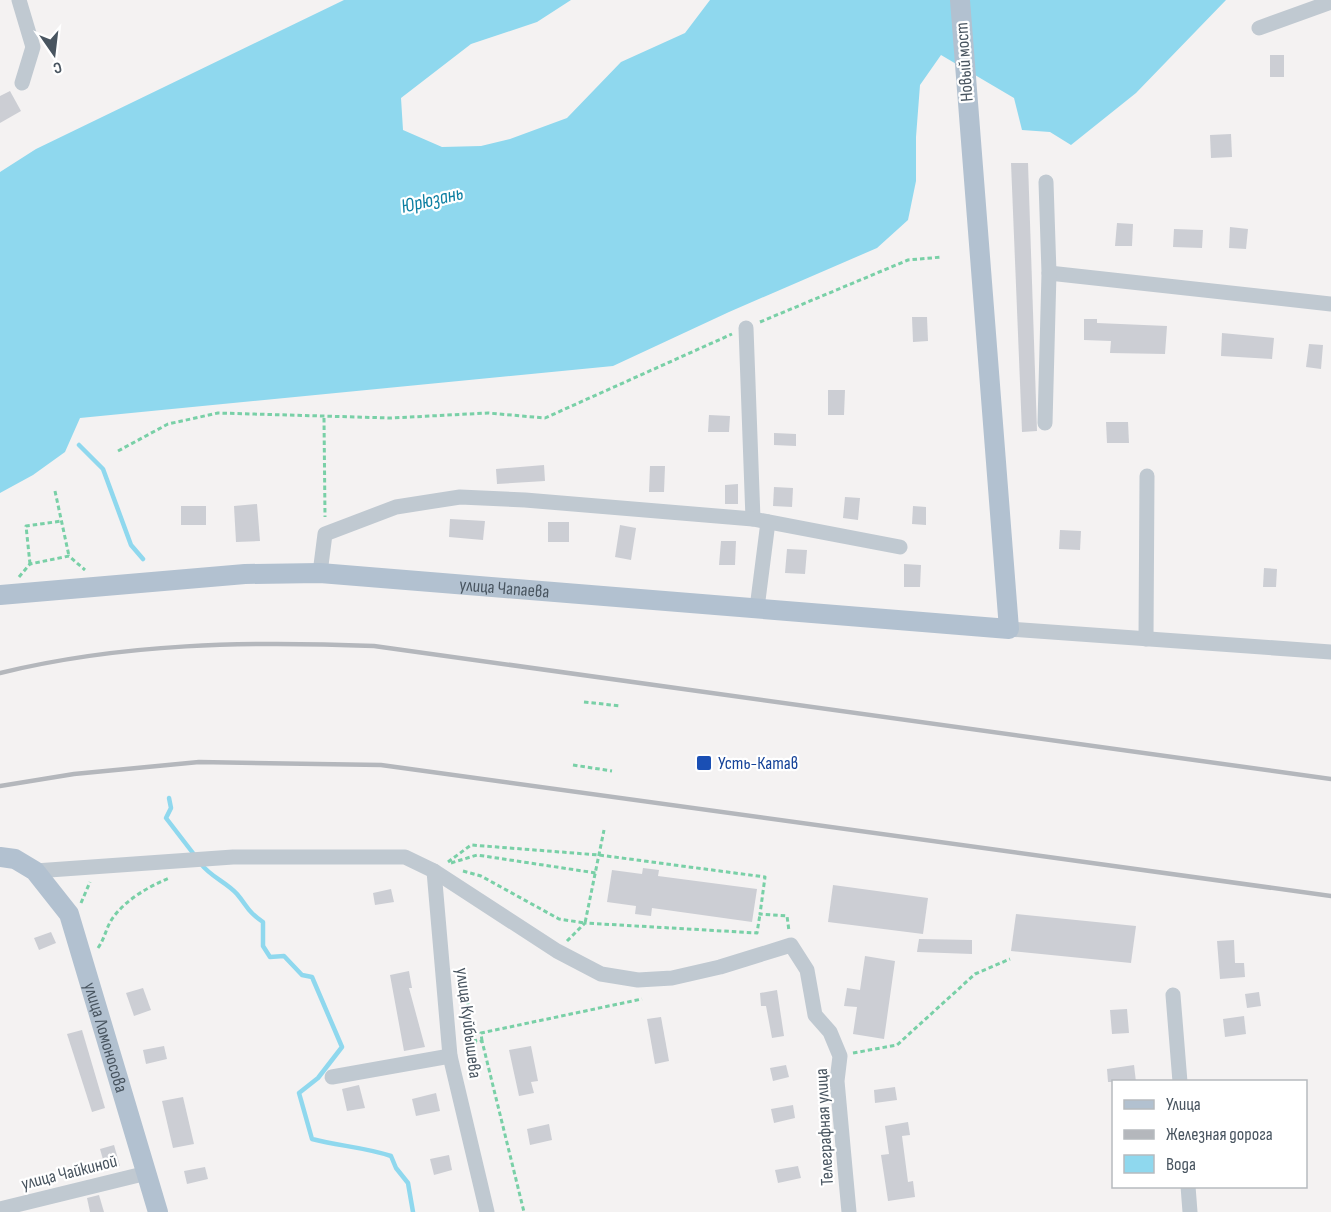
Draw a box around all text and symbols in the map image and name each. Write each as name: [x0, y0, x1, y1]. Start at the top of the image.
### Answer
street label: Новый мост: [951, 22, 978, 102]
north arrow: [24, 24, 84, 84]
text: С: [51, 57, 64, 77]
water label: Юрюзань: [399, 181, 466, 219]
street label: улица Чапаева: [459, 574, 550, 603]
place label: Усть-Катав: [718, 753, 798, 774]
marker: Усть-Катав: [695, 754, 713, 772]
street label: улица Куйбышева: [451, 967, 486, 1080]
street label: улица Ломоносова: [79, 980, 132, 1095]
street label: Телеграфная улица: [811, 1068, 838, 1186]
legend: [1112, 1080, 1307, 1188]
text: Улица: [1166, 1094, 1201, 1115]
text: Железная дорога: [1166, 1124, 1273, 1145]
street label: улица Чайкиной: [19, 1150, 119, 1195]
text: Вода: [1166, 1154, 1196, 1175]

